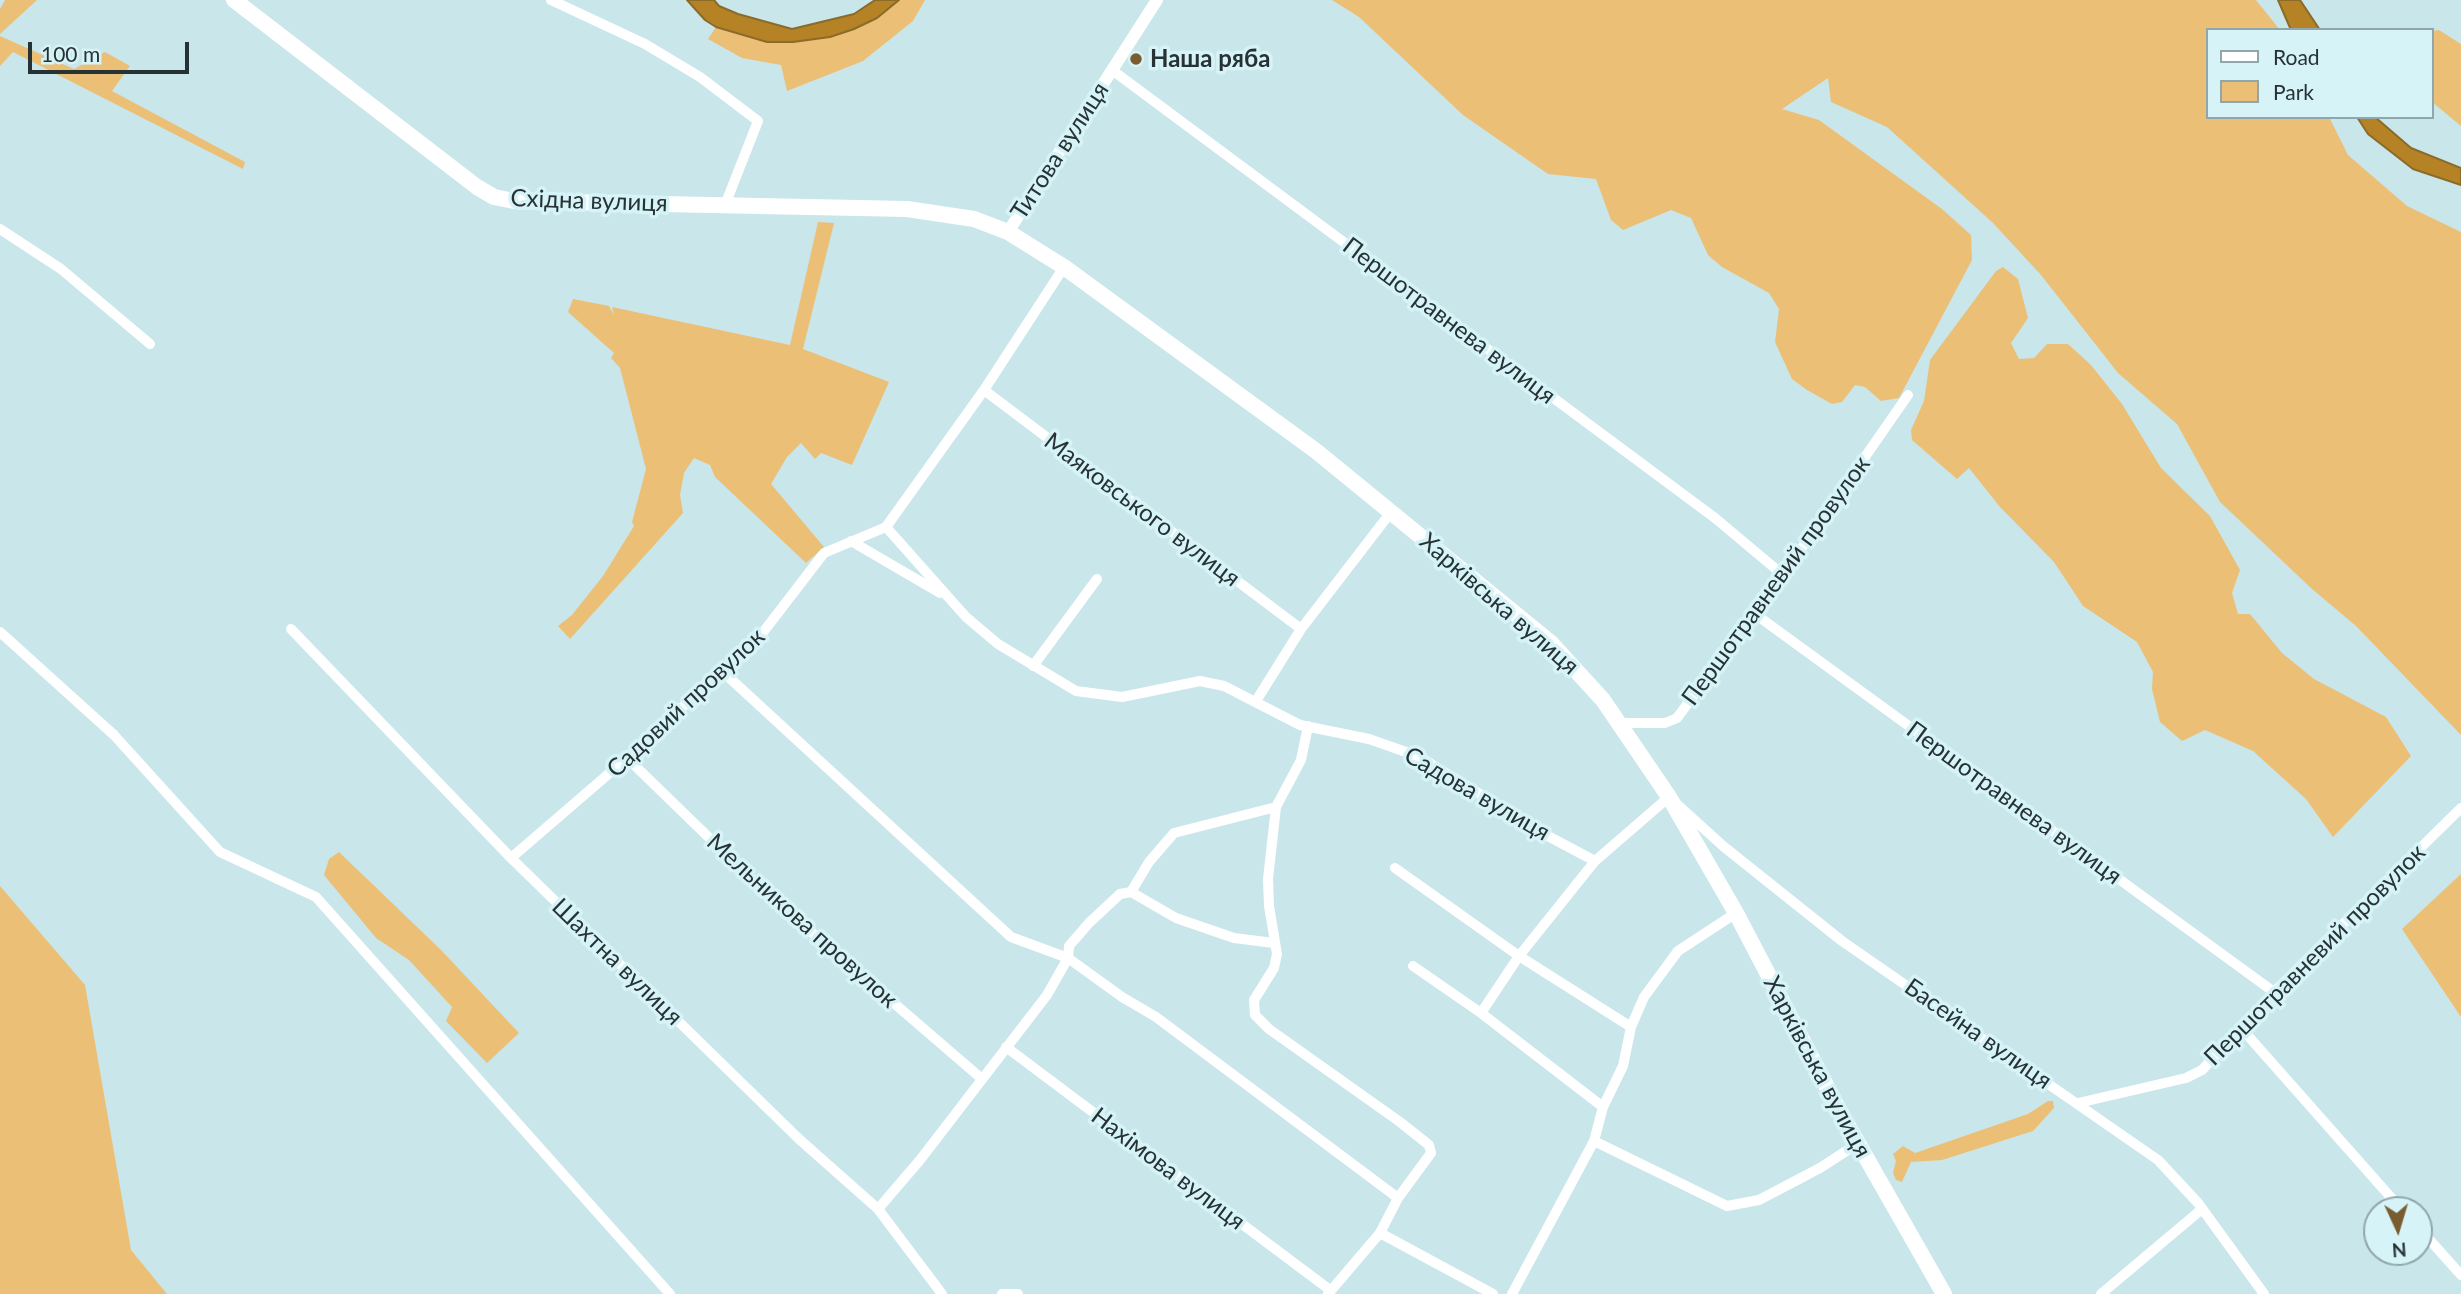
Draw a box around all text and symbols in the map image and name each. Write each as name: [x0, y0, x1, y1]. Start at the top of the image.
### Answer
scale bar: [32, 28, 192, 72]
legend: [2206, 28, 2433, 119]
text: 100 m: [41, 41, 100, 66]
text: Road: [2273, 44, 2320, 69]
place label: Наша ряба: [1150, 45, 1270, 73]
marker: Наша ряба: [1128, 51, 1144, 67]
street label: Титова вулиця: [1005, 77, 1115, 225]
text: Park: [2273, 79, 2314, 104]
street label: Східна вулиця: [510, 184, 668, 218]
street label: Першотравнева вулиця: [1337, 232, 1561, 410]
street label: Маяковського вулиця: [1038, 427, 1246, 593]
street label: Першотравневий провулок: [1676, 451, 1876, 711]
street label: Харківська вулиця: [1414, 527, 1584, 681]
street label: Садовий провулок: [601, 622, 771, 784]
street label: Першотравнева вулиця: [1901, 715, 2127, 891]
street label: Садова вулиця: [1399, 741, 1555, 847]
street label: Мельникова провулок: [701, 828, 903, 1014]
street label: Першотравневий провулок: [2198, 838, 2432, 1072]
street label: Шахтна вулиця: [546, 893, 688, 1031]
street label: Харківська вулиця: [1757, 971, 1877, 1163]
street label: Басейна вулиця: [1899, 973, 2057, 1095]
street label: Нахімова вулиця: [1085, 1102, 1251, 1236]
north arrow: [2363, 1196, 2433, 1266]
text: N: [2391, 1238, 2407, 1262]

